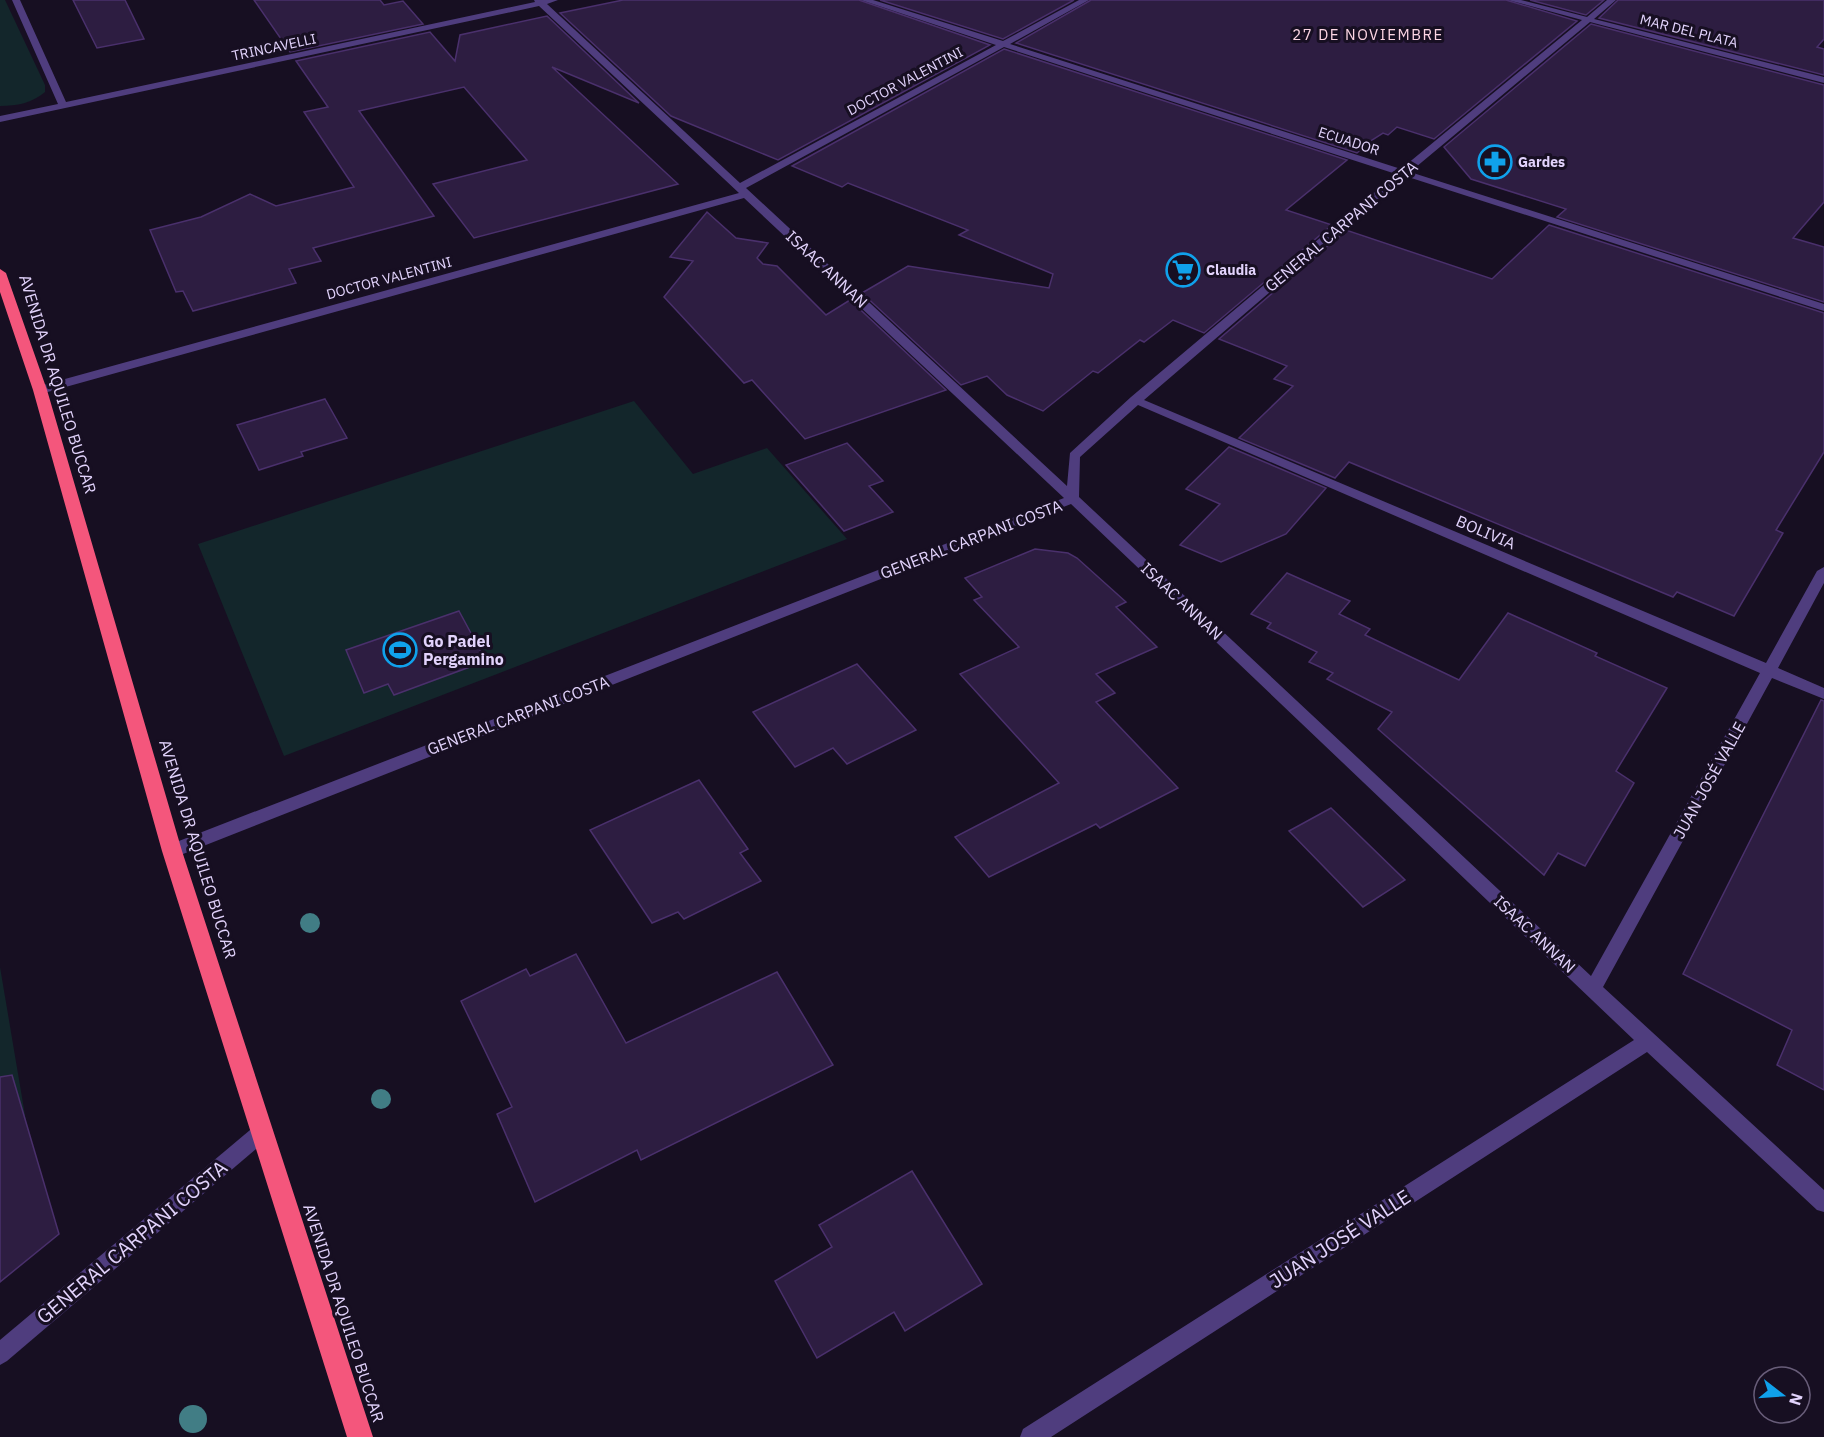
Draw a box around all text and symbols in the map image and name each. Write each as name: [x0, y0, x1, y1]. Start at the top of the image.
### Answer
street label: MAR DEL PLATA: [1638, 10, 1740, 52]
district label: 27 DE NOVIEMBRE: [1292, 25, 1444, 44]
street label: TRINCAVELLI: [230, 29, 318, 65]
street label: DOCTOR VALENTINI: [844, 43, 966, 119]
street label: ECUADOR: [1316, 123, 1382, 159]
pharmacy icon: Gardes: [1477, 144, 1513, 180]
place label: Gardes: [1518, 153, 1565, 171]
street label: GENERAL CARPANI COSTA: [1261, 156, 1421, 296]
street label: ISAAC ANNAN: [782, 226, 872, 312]
supermarket icon: Claudia: [1165, 252, 1201, 288]
street label: DOCTOR VALENTINI: [324, 253, 454, 303]
place label: Claudia: [1206, 261, 1256, 279]
street label: AVENIDA DR AQUILEO BUCCAR: [15, 272, 101, 496]
street label: GENERAL CARPANI COSTA: [877, 495, 1065, 583]
street label: BOLIVIA: [1453, 511, 1519, 553]
street label: ISAAC ANNAN: [1137, 558, 1227, 644]
place label: Go Padel Pergamino: [423, 631, 504, 669]
sports icon: Go Padel Pergamino: [382, 632, 418, 668]
street label: GENERAL CARPANI COSTA: [424, 671, 612, 759]
street label: JUAN JOSÉ VALLE: [1668, 717, 1749, 842]
street label: AVENIDA DR AQUILEO BUCCAR: [155, 737, 241, 961]
street label: ISAAC ANNAN: [1490, 891, 1580, 977]
street label: GENERAL CARPANI COSTA: [31, 1154, 233, 1330]
street label: JUAN JOSÉ VALLE: [1264, 1183, 1416, 1294]
street label: AVENIDA DR AQUILEO BUCCAR: [299, 1201, 389, 1425]
north arrow: [1752, 1365, 1812, 1425]
text: N: [1785, 1391, 1808, 1408]

